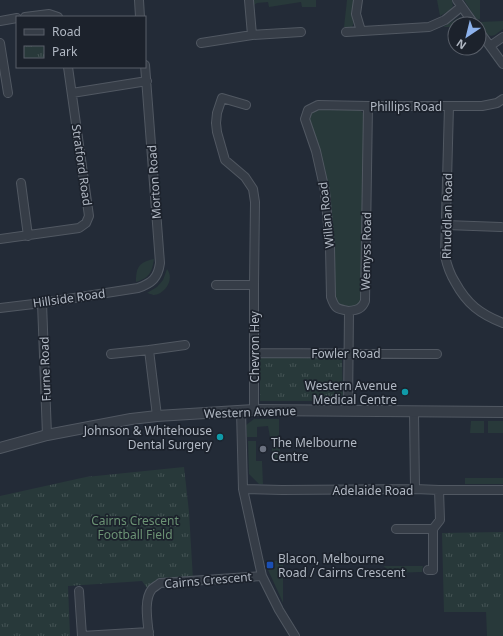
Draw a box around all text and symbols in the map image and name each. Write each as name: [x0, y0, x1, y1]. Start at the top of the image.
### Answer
legend: [16, 16, 146, 68]
north arrow: [447, 16, 487, 56]
text: Road: [52, 23, 81, 40]
text: N: [453, 36, 469, 53]
text: Park: [52, 43, 78, 60]
street label: Phillips Road: [370, 98, 442, 115]
street label: Stratford Road: [68, 123, 96, 207]
street label: Morton Road: [143, 144, 165, 220]
street label: Rhuddlan Road: [438, 173, 456, 259]
street label: Willan Road: [314, 181, 338, 249]
street label: Wemyss Road: [357, 212, 375, 290]
street label: Hillside Road: [32, 284, 106, 312]
street label: Chevron Hey: [246, 310, 263, 383]
street label: Furne Road: [35, 336, 55, 402]
street label: Fowler Road: [311, 345, 381, 362]
place label: Western Avenue Medical Centre: [305, 377, 397, 408]
marker: Western Avenue Medical Centre: [400, 387, 410, 397]
street label: Western Avenue: [204, 402, 297, 422]
place label: Johnson & Whitehouse Dental Surgery: [83, 422, 213, 453]
marker: Johnson & Whitehouse Dental Surgery: [215, 432, 225, 442]
place label: The Melbourne Centre: [271, 434, 357, 465]
marker: The Melbourne Centre: [258, 444, 268, 454]
street label: Adelaide Road: [333, 482, 413, 499]
park label: Cairns Crescent Football Field: [91, 512, 180, 543]
place label: Blacon, Melbourne Road / Cairns Crescent: [278, 550, 406, 581]
marker: Blacon, Melbourne Road / Cairns Crescent: [265, 560, 275, 570]
street label: Cairns Crescent: [164, 568, 253, 592]

